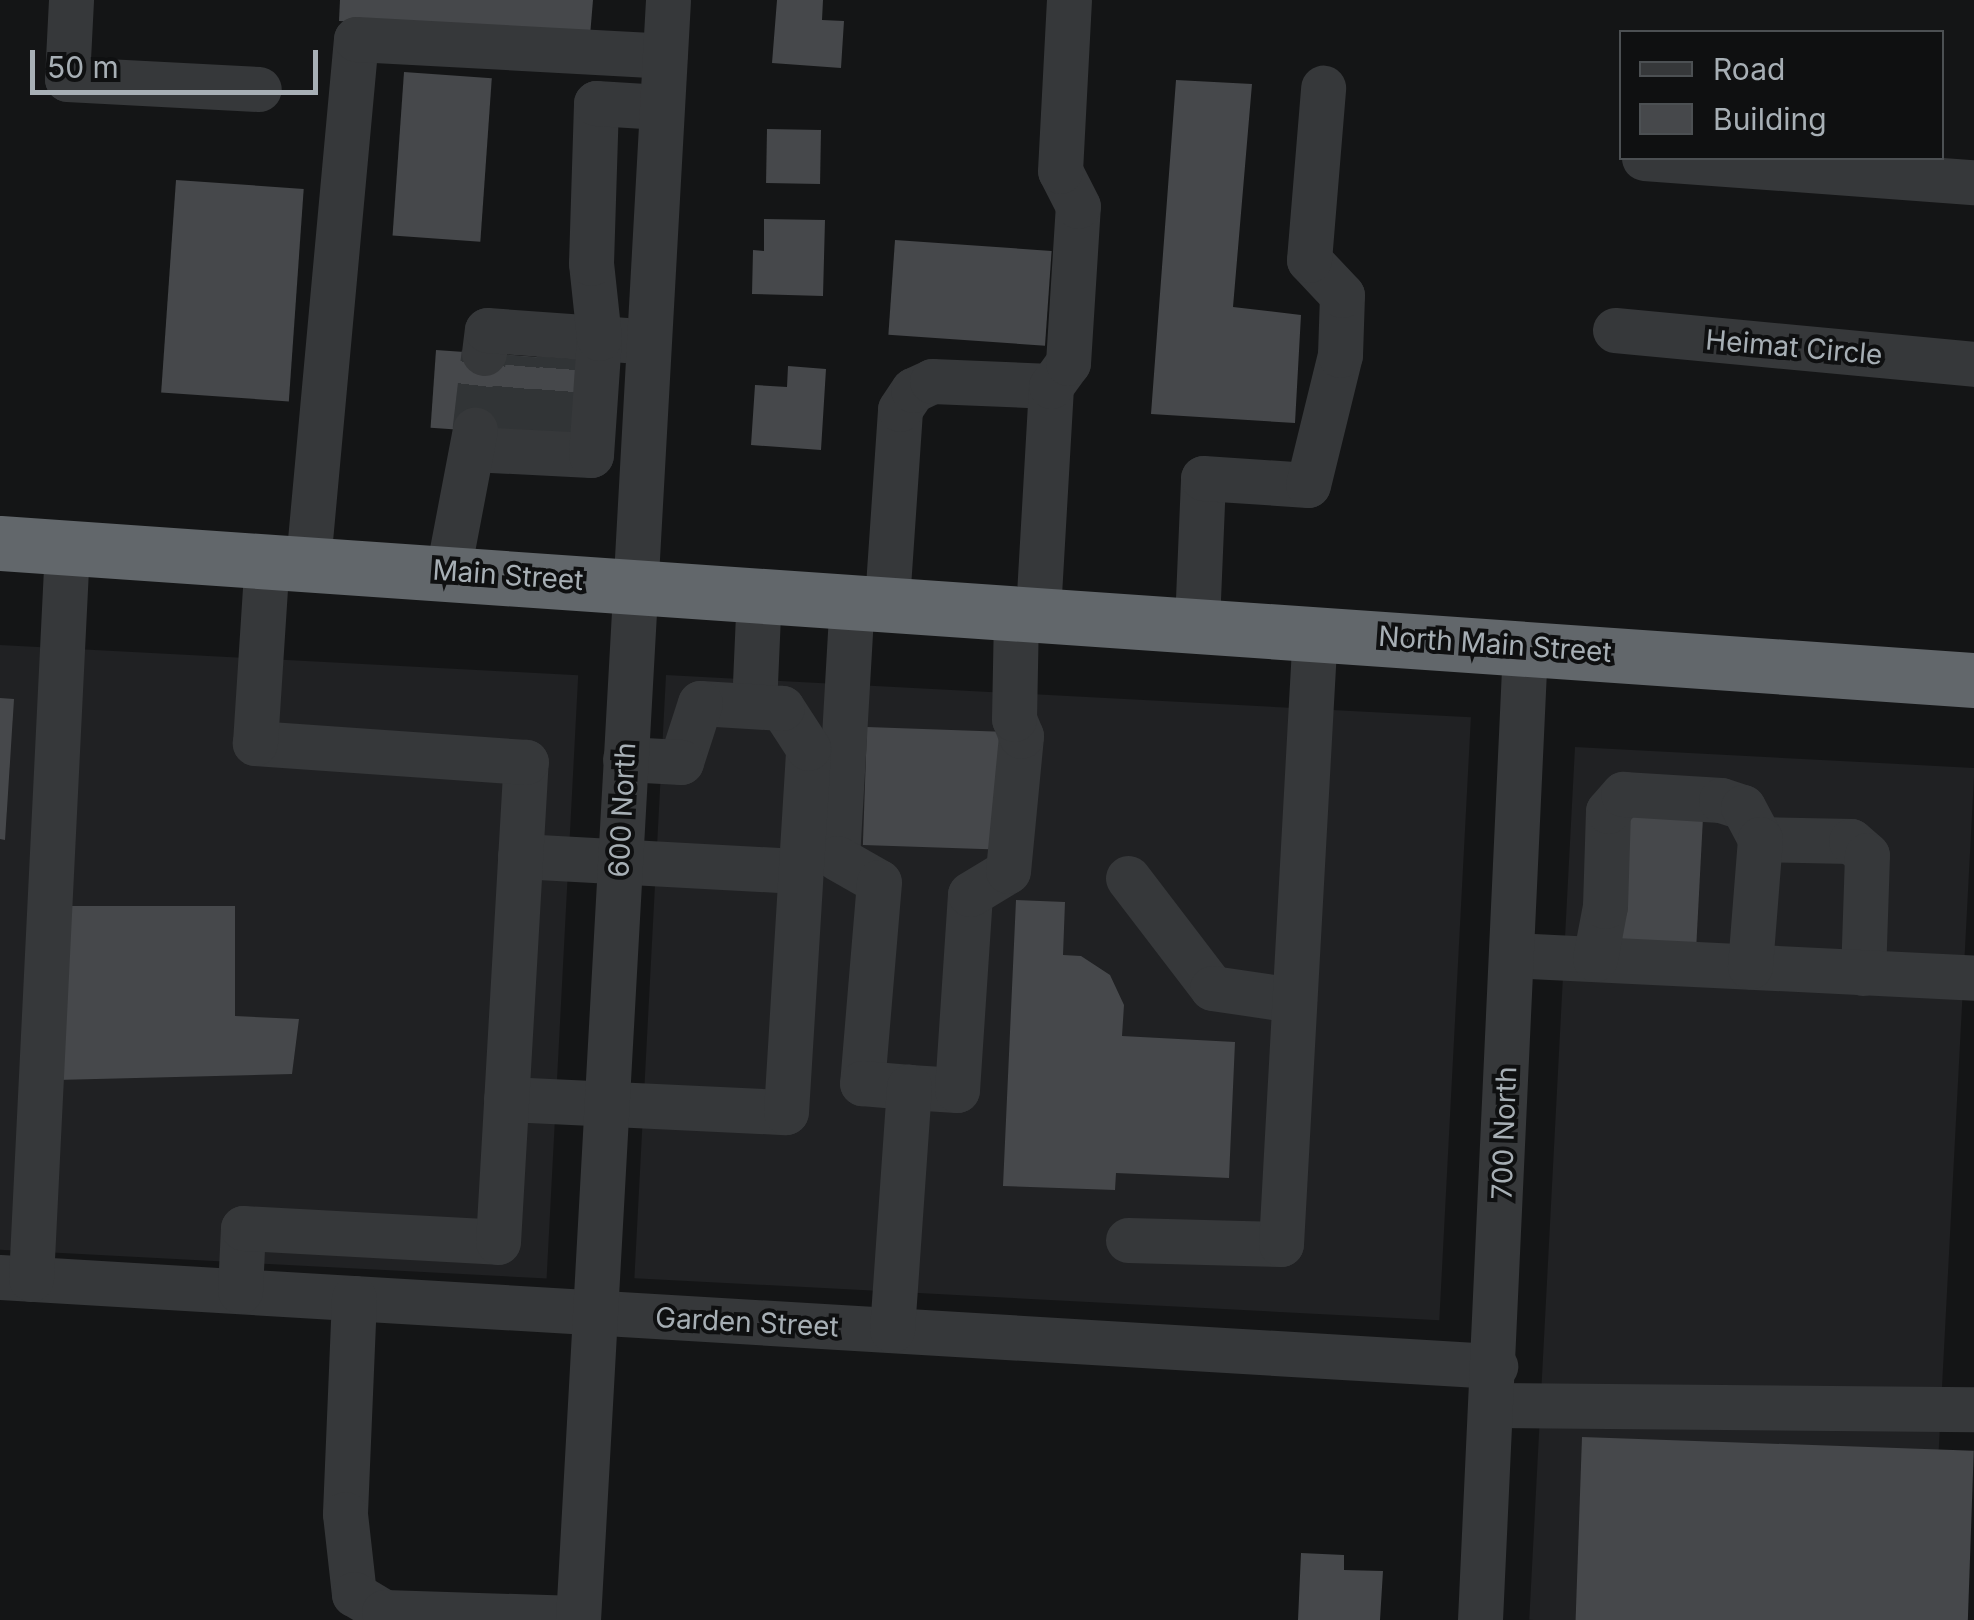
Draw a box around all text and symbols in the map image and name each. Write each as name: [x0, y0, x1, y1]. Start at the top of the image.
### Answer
scale bar: [35, 30, 322, 92]
legend: [1619, 30, 1944, 160]
text: 50 m: [47, 49, 119, 85]
text: Road: [1713, 51, 1785, 87]
text: Building: [1713, 101, 1827, 137]
street label: Heimat Circle: [1704, 323, 1884, 371]
street label: Main Street: [431, 553, 585, 597]
street label: North Main Street: [1377, 619, 1613, 669]
street label: 600 North: [602, 742, 642, 878]
street label: 700 North: [1485, 1066, 1523, 1200]
street label: Garden Street: [654, 1300, 840, 1344]

